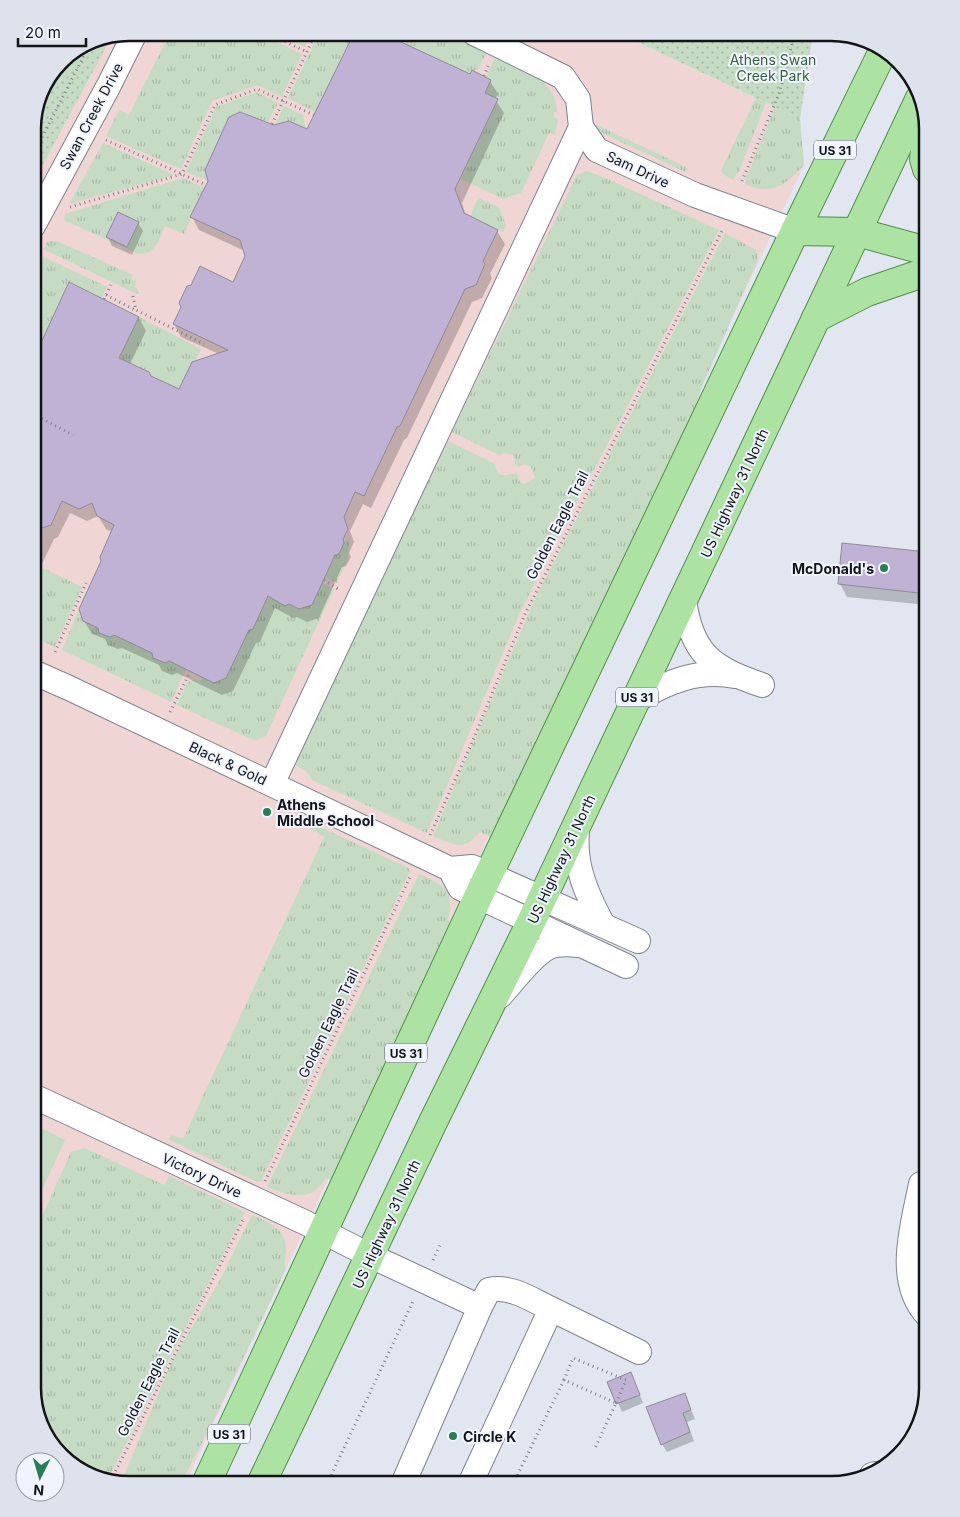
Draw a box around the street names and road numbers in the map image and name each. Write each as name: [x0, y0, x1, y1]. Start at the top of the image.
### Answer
street label: Swan Creek Drive: [56, 60, 126, 172]
road number: US 31: [814, 140, 856, 160]
street label: Sam Drive: [604, 147, 672, 191]
street label: US Highway 31 North: [697, 426, 771, 560]
street label: Golden Eagle Trail: [522, 468, 592, 582]
road number: US 31: [616, 688, 658, 706]
street label: Black & Gold: [186, 738, 270, 788]
street label: US Highway 31 North: [524, 792, 598, 926]
street label: Golden Eagle Trail: [294, 965, 362, 1081]
road number: US 31: [385, 1044, 427, 1062]
street label: Victory Drive: [159, 1149, 245, 1201]
street label: US Highway 31 North: [349, 1157, 423, 1291]
street label: Golden Eagle Trail: [113, 1325, 183, 1439]
road number: US 31: [208, 1425, 250, 1444]

